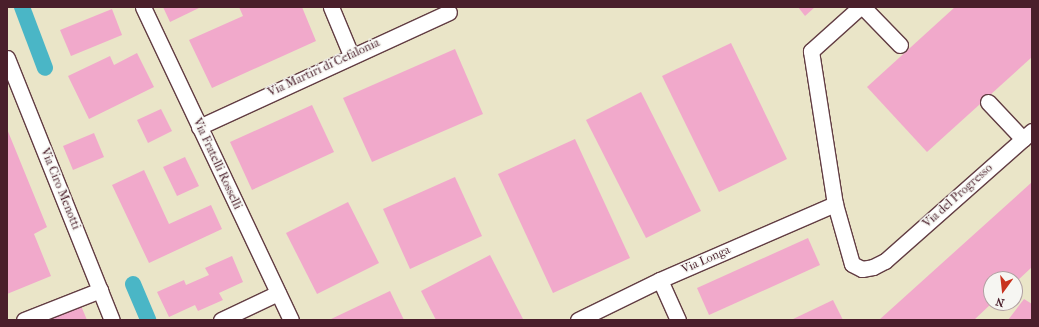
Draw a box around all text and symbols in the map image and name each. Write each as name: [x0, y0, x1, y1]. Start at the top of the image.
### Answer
street label: Via Martiri di Cefalonia: [266, 36, 382, 100]
street label: Via Fratelli Rosselli: [190, 116, 244, 212]
street label: Via Ciro Menotti: [37, 146, 83, 232]
street label: Via del Progresso: [920, 161, 996, 231]
street label: Via Longa: [679, 243, 733, 277]
north arrow: [983, 271, 1023, 311]
text: N: [994, 295, 1006, 309]

